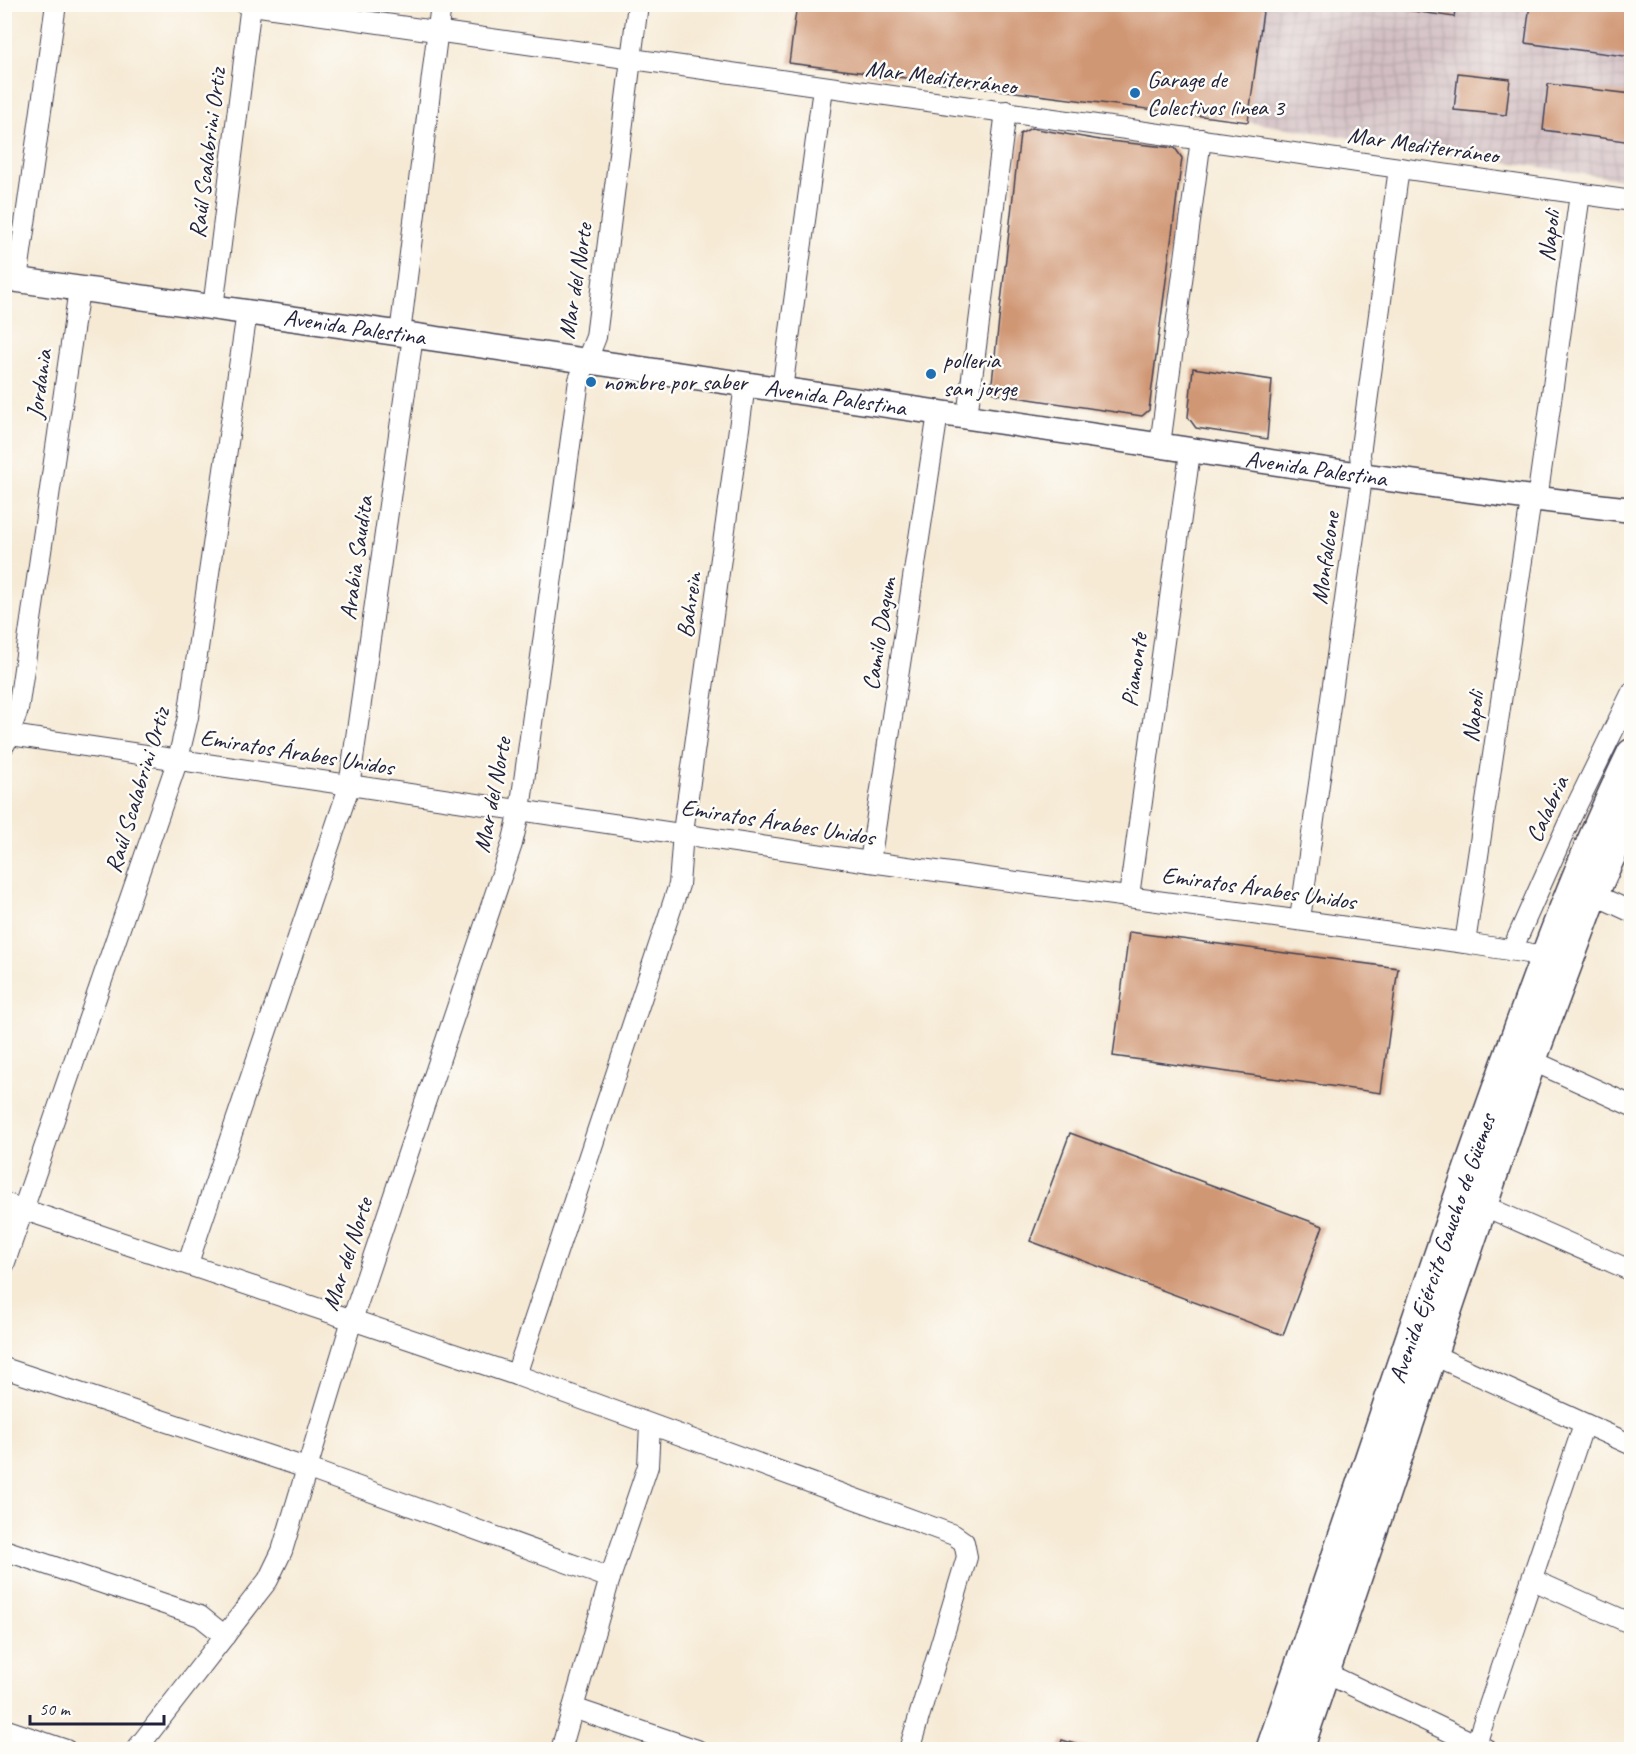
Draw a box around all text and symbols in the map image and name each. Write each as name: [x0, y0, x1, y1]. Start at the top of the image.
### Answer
street label: Mar Mediterráneo: [864, 53, 1021, 101]
place label: Garage de Colectivos linea 3: [1147, 64, 1286, 122]
street label: Raúl Scalabrini Ortiz: [182, 65, 233, 240]
marker: Garage de Colectivos linea 3: [1128, 86, 1142, 100]
street label: Mar Mediterráneo: [1346, 120, 1503, 171]
street label: Napoli: [1531, 205, 1568, 263]
street label: Mar del Norte: [551, 219, 599, 341]
street label: Avenida Palestina: [282, 302, 429, 352]
place label: polleria san jorge: [943, 345, 1019, 403]
street label: Jordania: [19, 346, 59, 421]
place label: nombre por saber: [603, 367, 750, 397]
marker: polleria san jorge: [924, 367, 938, 381]
street label: Avenida Palestina: [763, 372, 910, 423]
marker: nombre por saber: [584, 375, 598, 389]
street label: Avenida Palestina: [1244, 443, 1390, 494]
street label: Arabia Saudita: [332, 493, 380, 622]
street label: Monfalcone: [1304, 508, 1347, 606]
street label: Bahrein: [670, 569, 709, 640]
street label: Camilo Dagum: [855, 573, 903, 692]
street label: Piamonte: [1114, 629, 1154, 709]
street label: Napoli: [1455, 686, 1492, 744]
street label: Raúl Scalabrini Ortiz: [98, 702, 177, 876]
street label: Emiratos Árabes Unidos: [198, 722, 398, 782]
street label: Mar del Norte: [466, 733, 518, 855]
street label: Calabria: [1519, 770, 1576, 847]
street label: Emiratos Árabes Unidos: [679, 792, 879, 852]
street label: Emiratos Árabes Unidos: [1160, 860, 1360, 917]
street label: Avenida Ejército Gaucho de Güemes: [1382, 1108, 1503, 1387]
street label: Mar del Norte: [315, 1192, 380, 1314]
scale bar: [30, 1688, 164, 1726]
text: 50 m: [39, 1698, 72, 1720]

